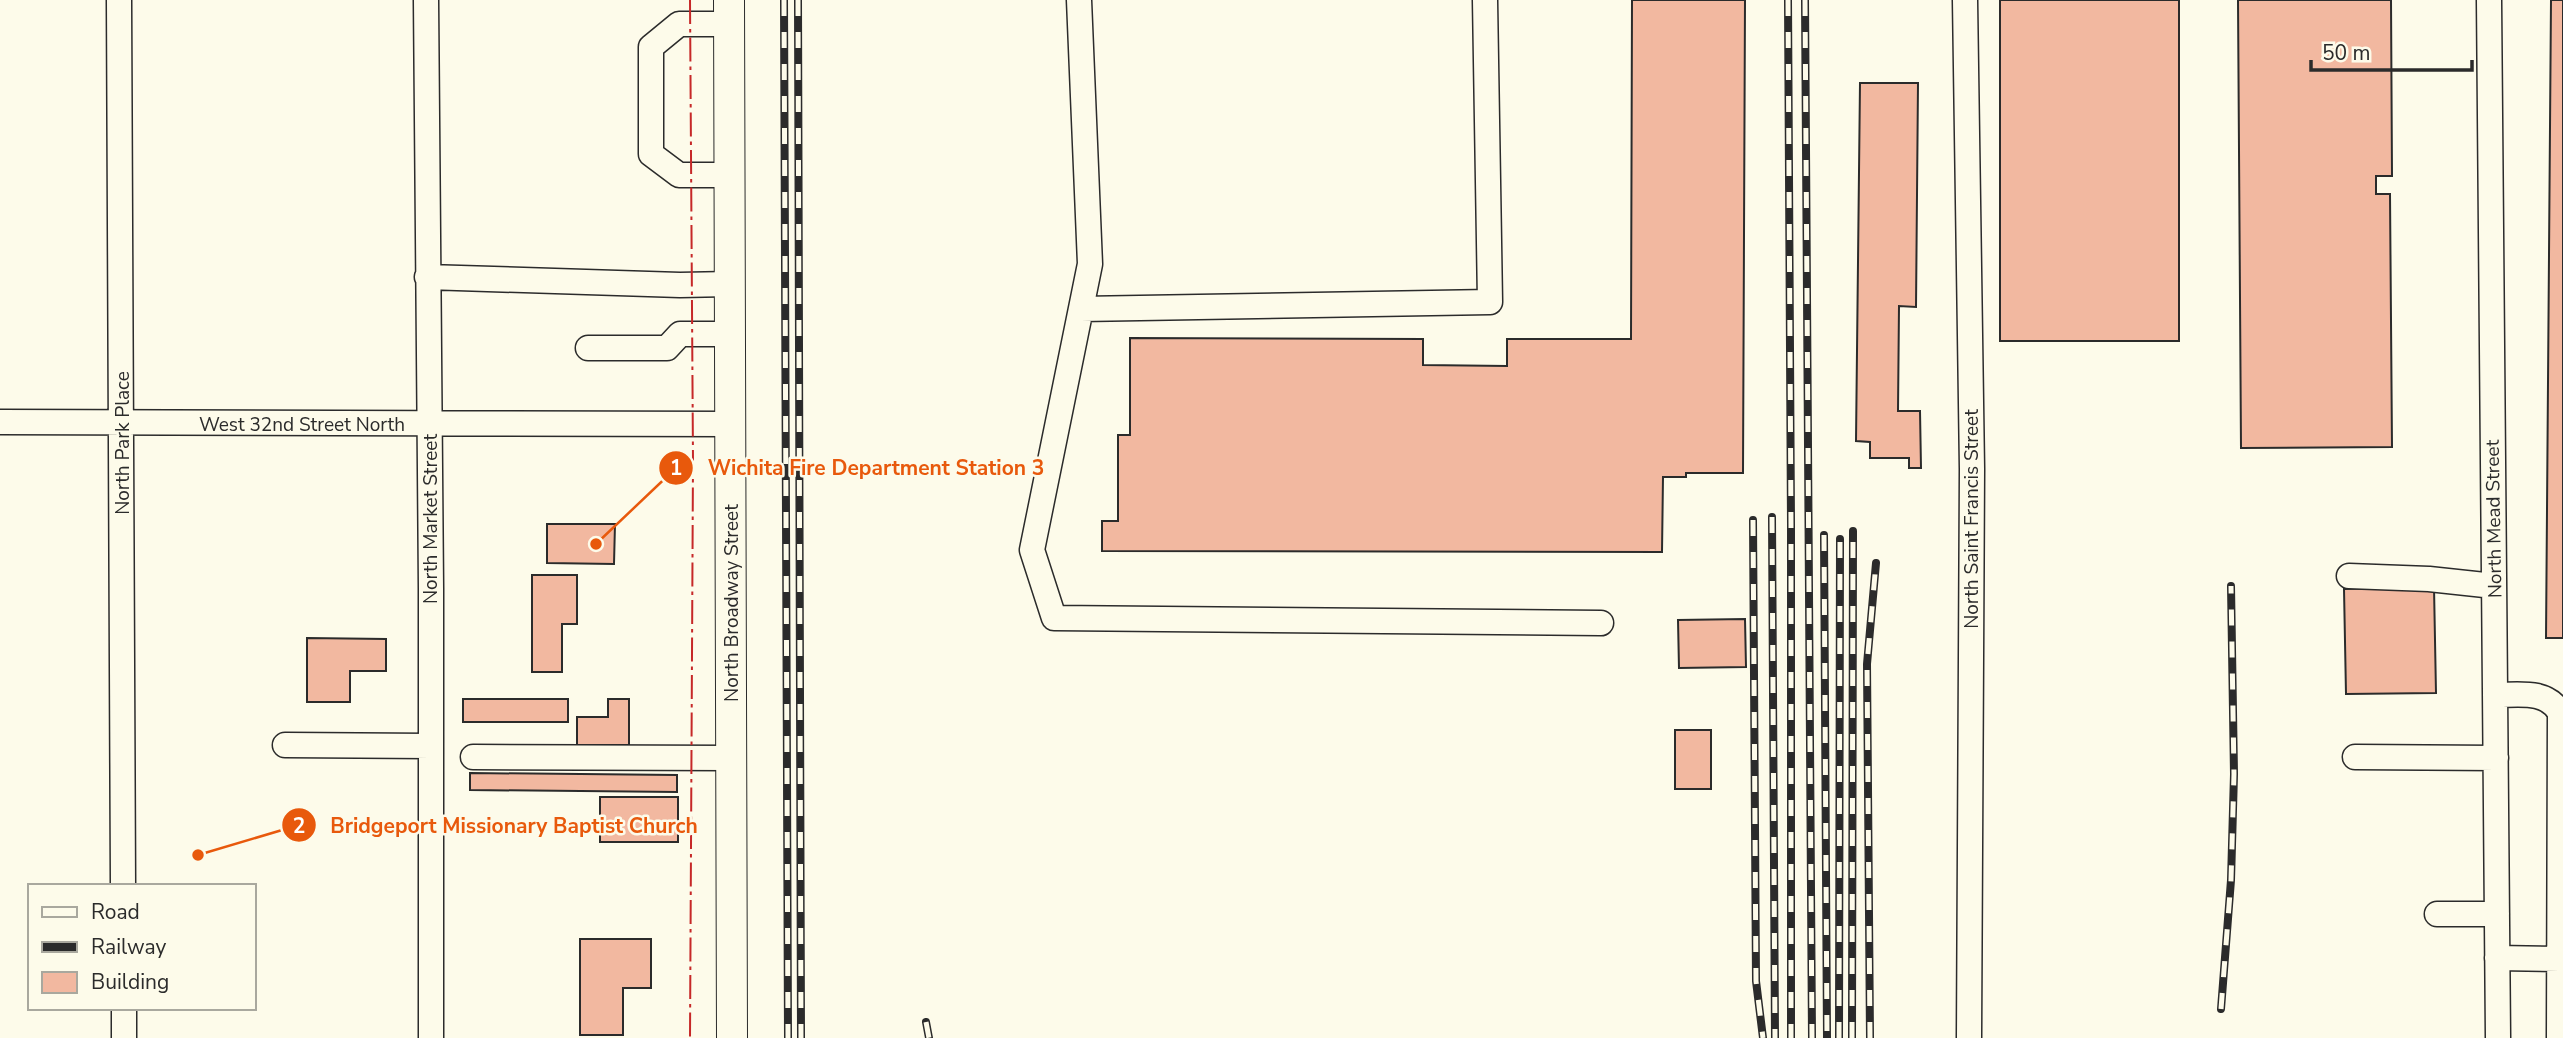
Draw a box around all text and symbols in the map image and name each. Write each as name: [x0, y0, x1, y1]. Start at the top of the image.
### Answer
scale bar: [2311, 28, 2472, 72]
text: 50 m: [2322, 39, 2371, 67]
street label: North Park Place: [110, 371, 136, 515]
street label: North Saint Francis Street: [1959, 409, 1985, 629]
street label: West 32nd Street North: [199, 412, 405, 438]
street label: North Market Street: [418, 434, 444, 604]
street label: North Mead Street: [2480, 439, 2508, 598]
callout: Wichita Fire Department Station 3: [658, 447, 1058, 489]
text: 1: [670, 454, 682, 482]
text: Wichita Fire Department Station 3: [708, 454, 1044, 482]
street label: North Broadway Street: [719, 504, 745, 702]
callout: Bridgeport Missionary Baptist Church: [282, 804, 712, 846]
text: 2: [293, 812, 305, 840]
text: Bridgeport Missionary Baptist Church: [330, 812, 698, 840]
legend: [28, 884, 256, 1010]
text: Road: [91, 898, 140, 926]
text: Railway: [91, 933, 166, 961]
text: Building: [91, 968, 169, 996]

